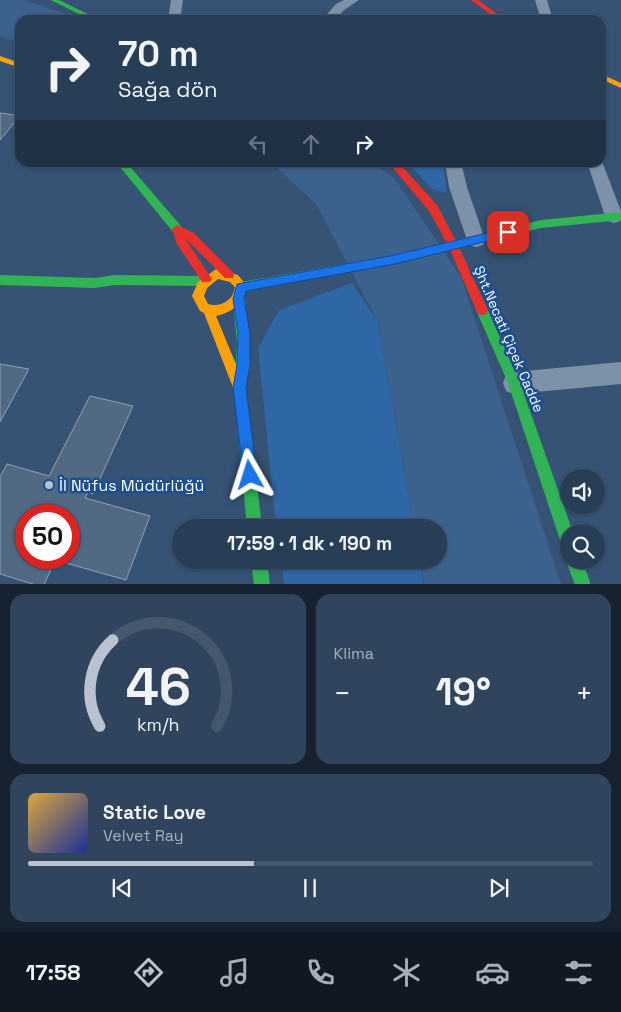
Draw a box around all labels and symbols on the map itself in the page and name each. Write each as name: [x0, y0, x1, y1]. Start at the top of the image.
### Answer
pin: [487, 211, 529, 253]
street label: Şht.Necati Çiçek Cadde: [470, 263, 548, 415]
position arrow: [223, 448, 275, 500]
place label: İl Nüfus Müdürlüğü: [59, 475, 204, 496]
marker: İl Nüfus Müdürlüğü: [43, 479, 55, 491]
speed limit sign: 50: [15, 504, 80, 569]

